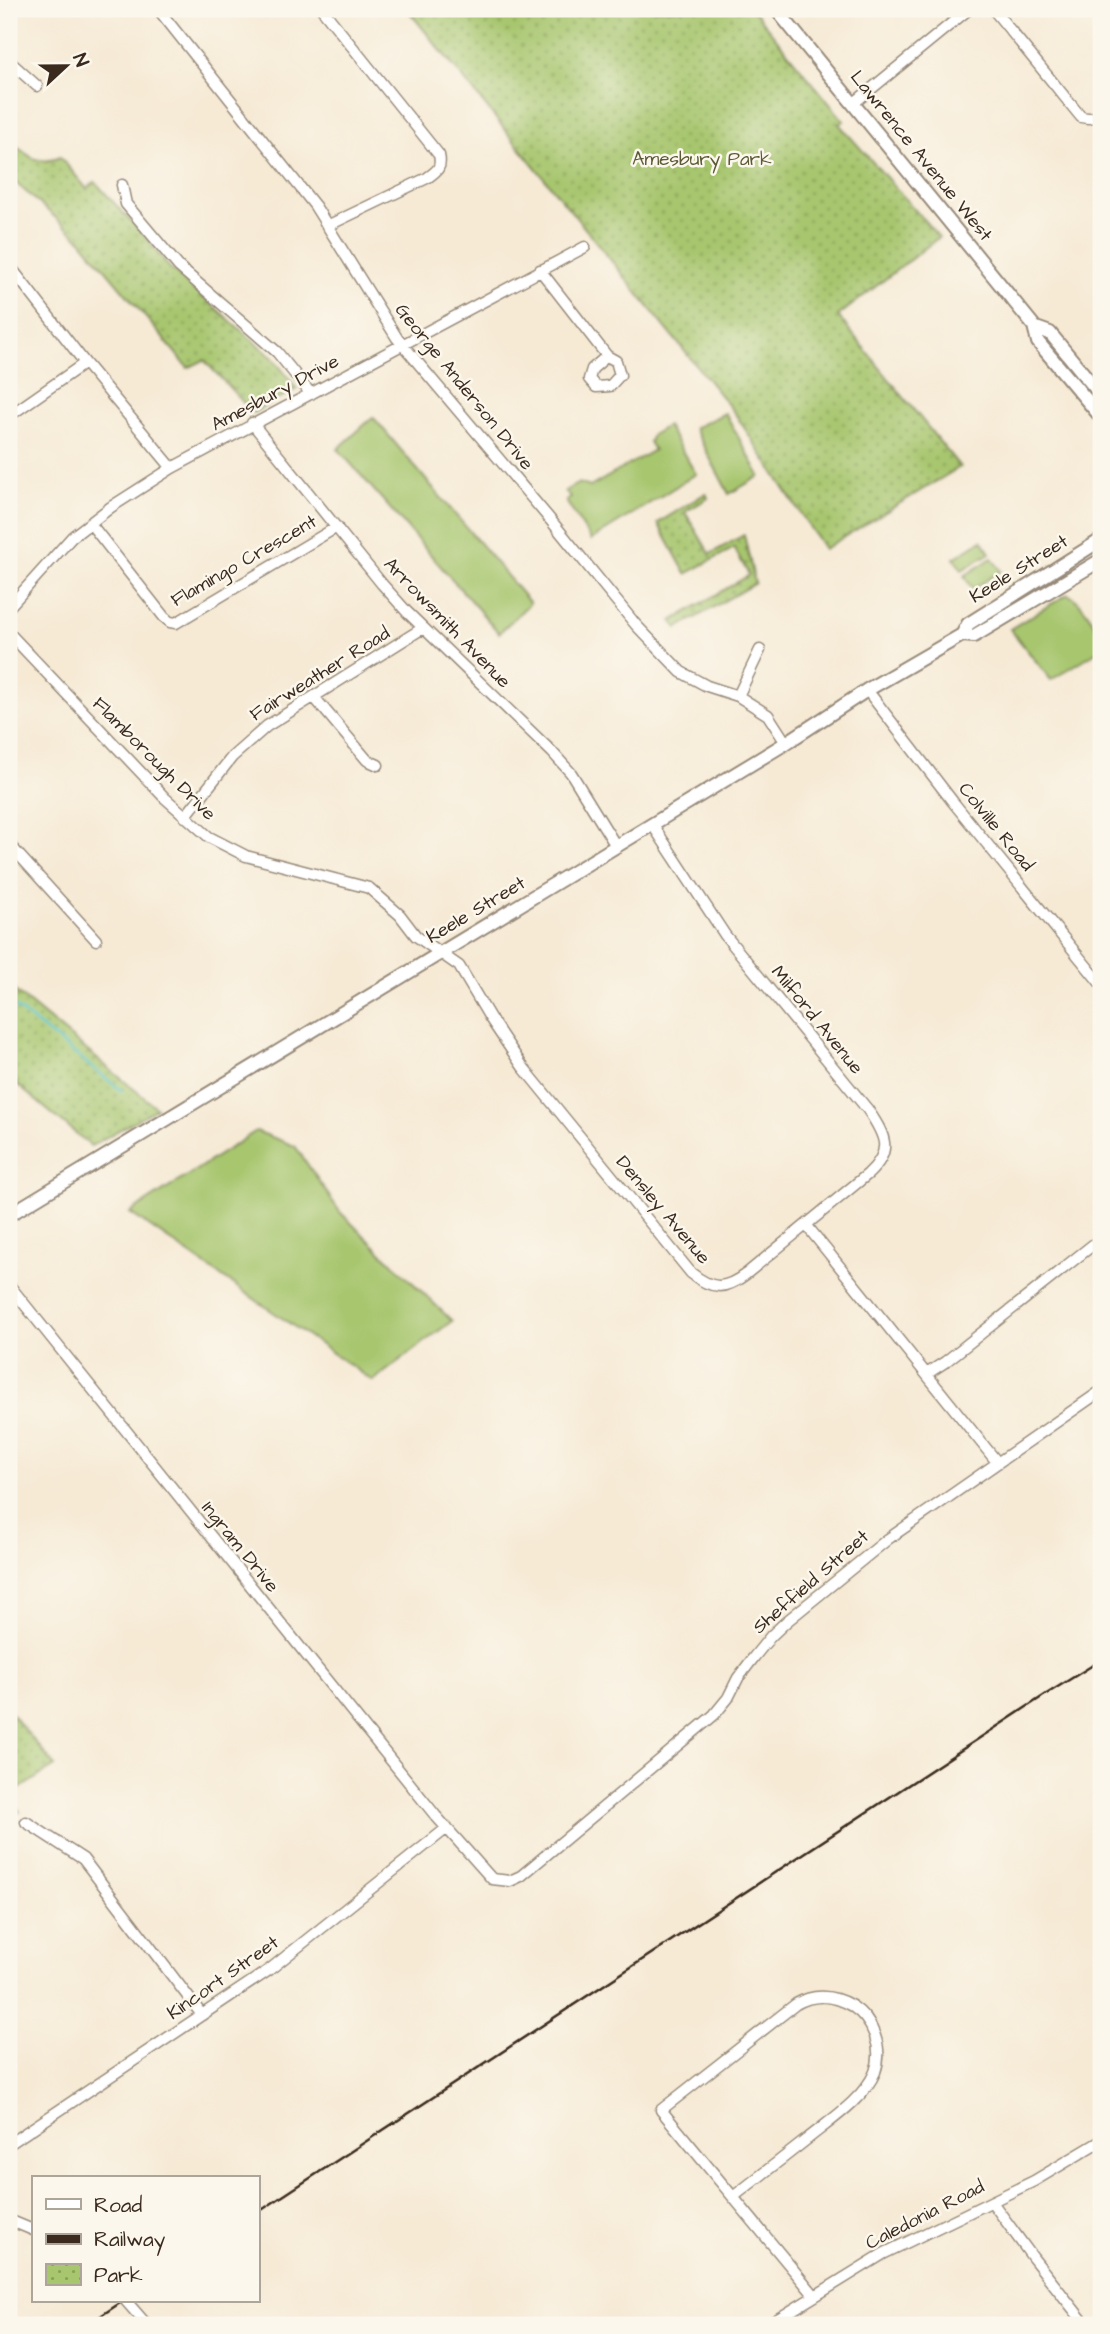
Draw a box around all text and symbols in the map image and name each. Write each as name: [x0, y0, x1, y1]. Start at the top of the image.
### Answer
north arrow: [32, 32, 102, 102]
text: N: [66, 50, 95, 71]
street label: Lawrence Avenue West: [843, 65, 999, 248]
park label: Amesbury Park: [632, 146, 772, 174]
street label: George Anderson Drive: [387, 298, 540, 477]
street label: Amesbury Drive: [206, 348, 344, 439]
street label: Flamingo Crescent: [166, 508, 323, 615]
street label: Keele Street: [965, 528, 1074, 610]
street label: Arrowsmith Avenue: [377, 551, 517, 695]
street label: Fairweather Road: [245, 620, 395, 728]
street label: Flamborough Drive: [85, 691, 222, 828]
street label: Colville Road: [952, 777, 1040, 877]
street label: Keele Street: [421, 870, 531, 950]
street label: Milford Avenue: [765, 960, 869, 1080]
street label: Densley Avenue: [609, 1150, 717, 1271]
street label: Ingram Drive: [194, 1496, 285, 1599]
street label: Sheffield Street: [747, 1524, 875, 1640]
street label: Kincort Street: [162, 1929, 285, 2027]
street label: Caledonia Road: [861, 2173, 989, 2257]
legend: [32, 2176, 259, 2302]
text: Road: [94, 2191, 142, 2220]
text: Railway: [94, 2225, 166, 2256]
text: Park: [94, 2261, 143, 2290]

